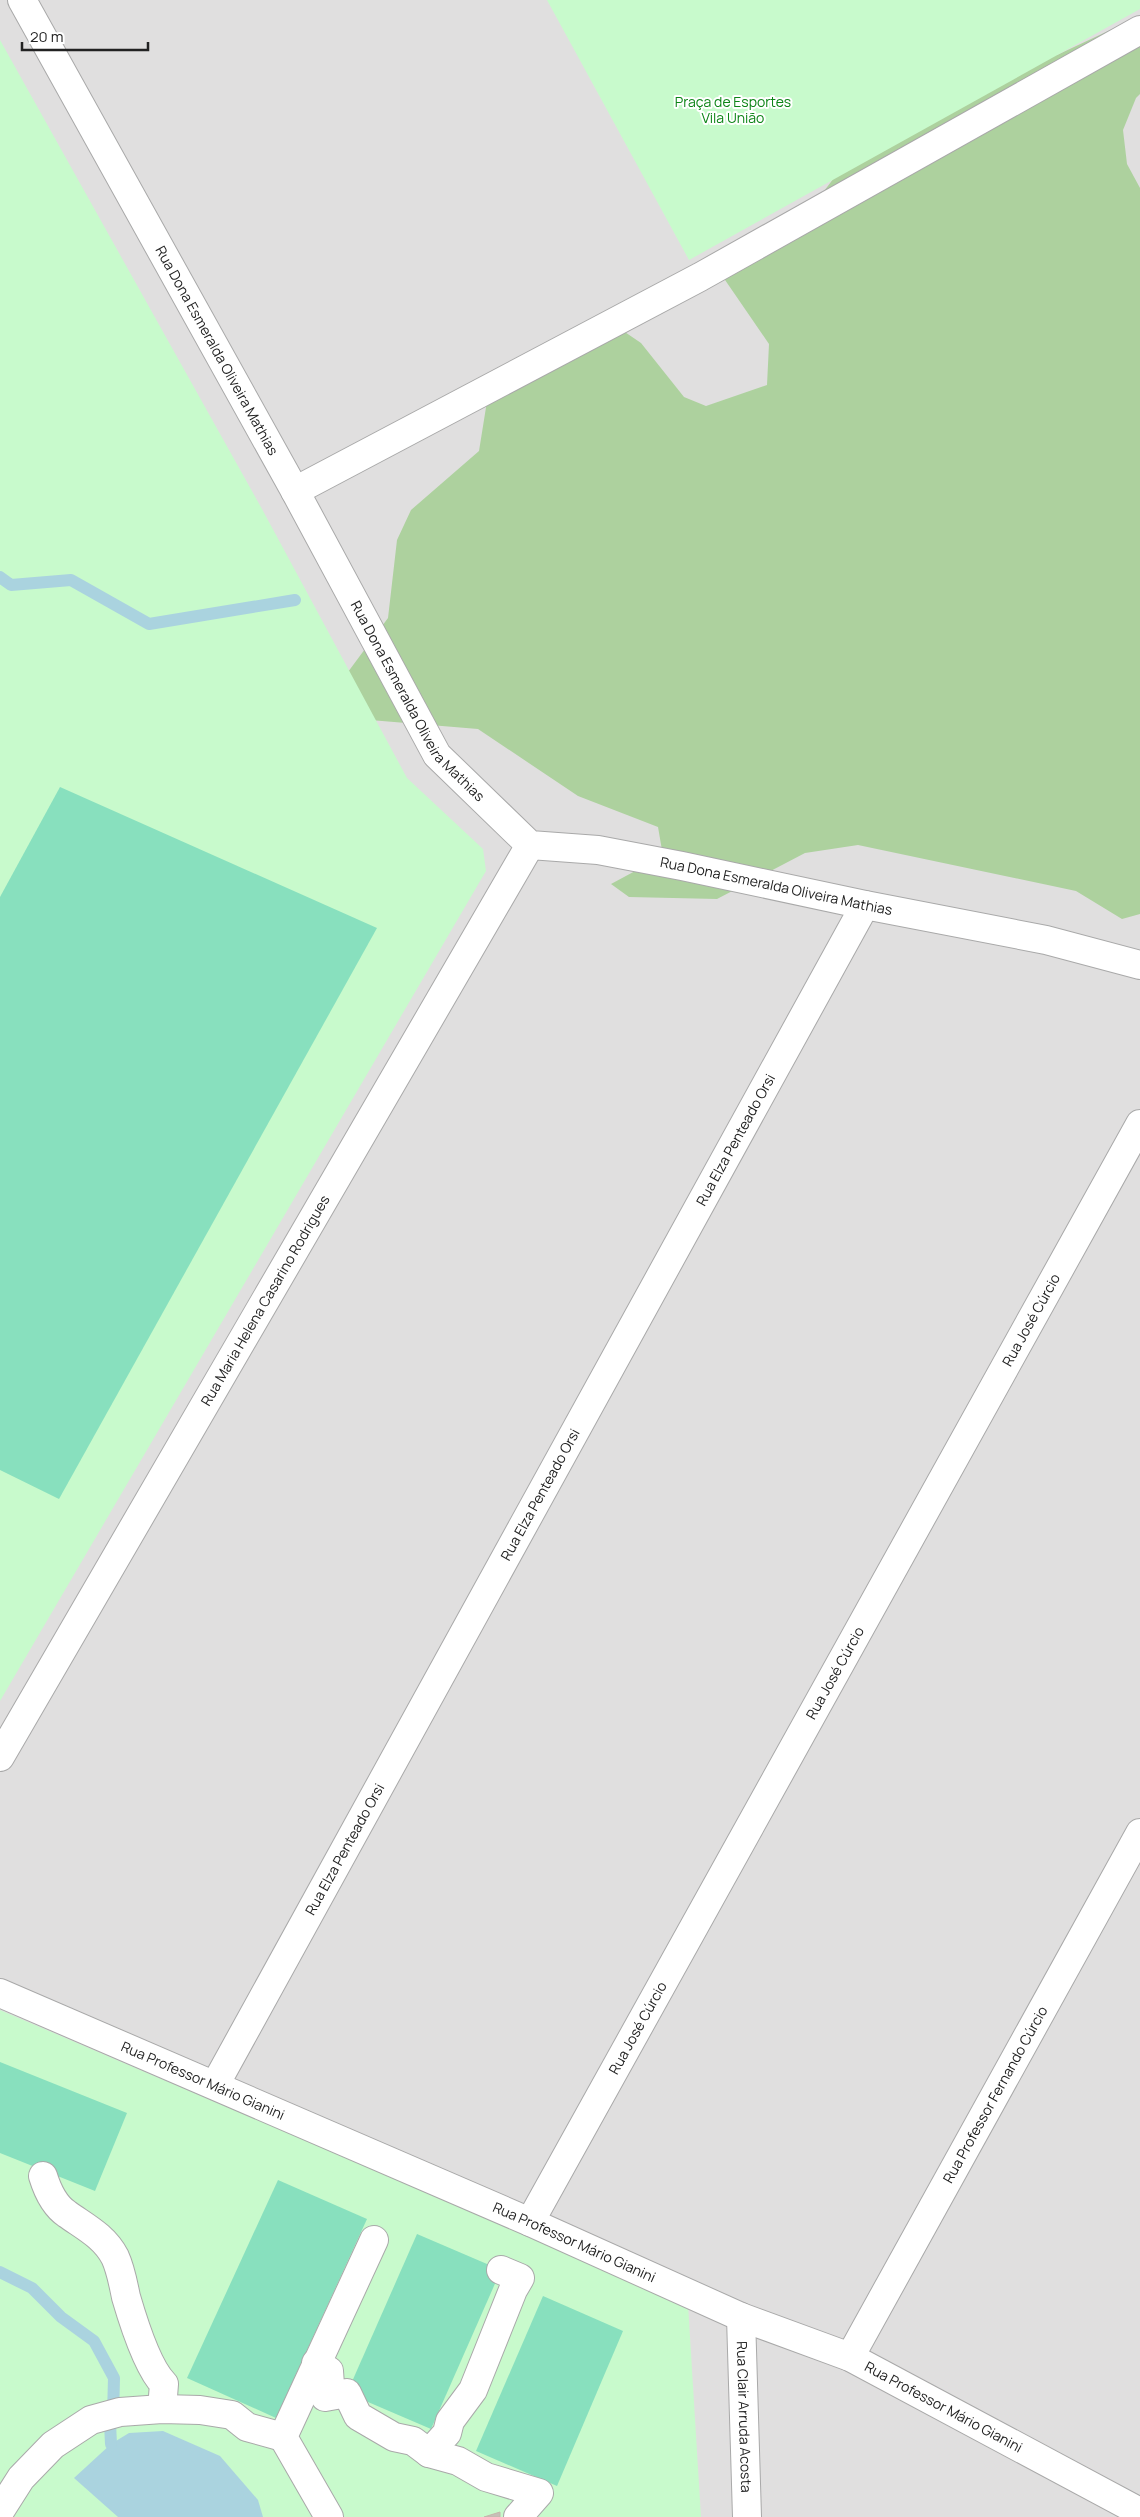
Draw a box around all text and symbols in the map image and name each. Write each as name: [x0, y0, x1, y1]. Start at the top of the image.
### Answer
scale bar: [22, 20, 149, 52]
text: 20 m: [30, 26, 63, 47]
park label: Praça de Esportes Vila União: [675, 92, 791, 127]
street label: Rua Dona Esmeralda Oliveira Mathias: [151, 242, 283, 458]
street label: Rua Dona Esmeralda Oliveira Mathias: [347, 597, 489, 805]
street label: Rua Dona Esmeralda Oliveira Mathias: [659, 852, 894, 919]
street label: Rua Elza Penteado Orsi: [691, 1070, 779, 1209]
street label: Rua Maria Helena Casarino Rodrigues: [196, 1191, 334, 1409]
street label: Rua José Cúrcio: [997, 1270, 1064, 1369]
street label: Rua Elza Penteado Orsi: [496, 1425, 584, 1564]
street label: Rua José Cúrcio: [801, 1623, 868, 1723]
street label: Rua Elza Penteado Orsi: [300, 1780, 388, 1918]
street label: Rua José Cúrcio: [604, 1978, 671, 2077]
street label: Rua Professor Fernando Cúrcio: [938, 2002, 1051, 2186]
street label: Rua Professor Mário Gianini: [118, 2037, 288, 2124]
street label: Rua Professor Mário Gianini: [490, 2197, 659, 2286]
street label: Rua Clair Arruda Acosta: [733, 2341, 756, 2493]
street label: Rua Professor Mário Gianini: [862, 2357, 1026, 2457]

